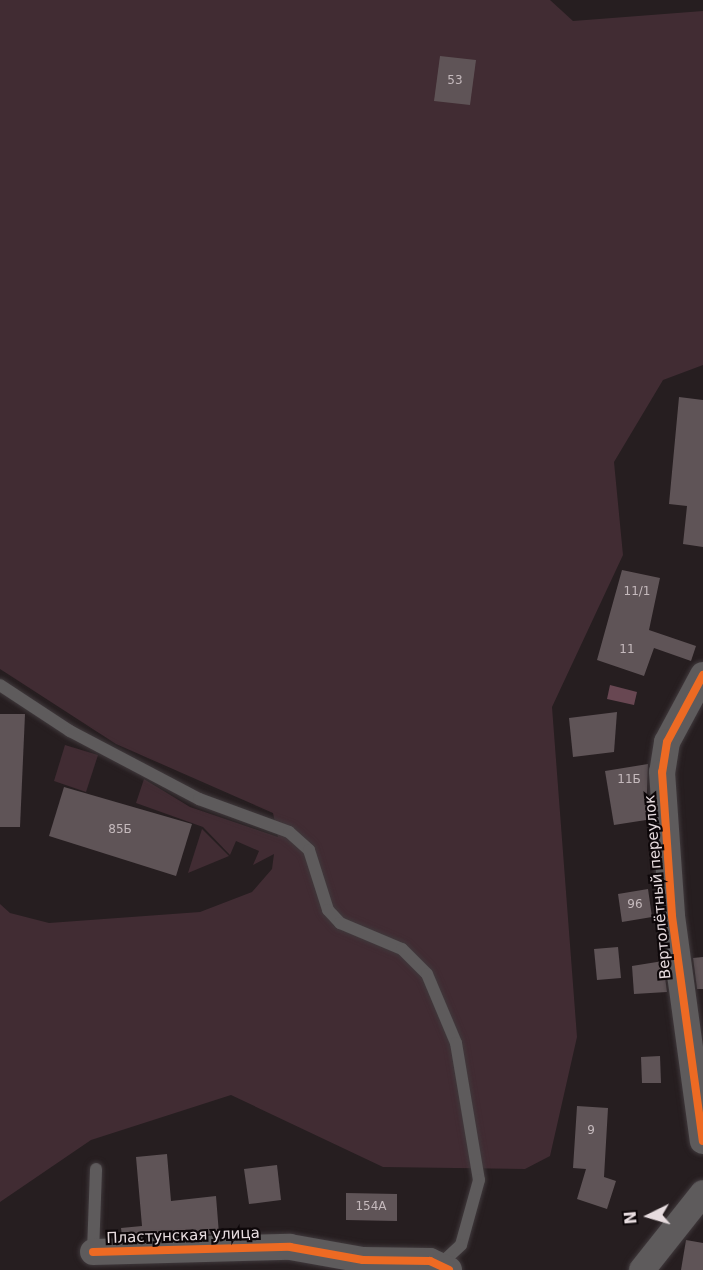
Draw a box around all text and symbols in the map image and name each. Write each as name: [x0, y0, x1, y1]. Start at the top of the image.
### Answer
house number: 53: [447, 74, 463, 88]
house number: 11/1: [624, 585, 650, 599]
house number: 11: [619, 643, 635, 657]
house number: 11Б: [617, 773, 641, 787]
street label: Вертолётный переулок: [641, 794, 675, 980]
house number: 85Б: [108, 823, 132, 837]
house number: 96: [627, 898, 643, 912]
house number: 9: [587, 1124, 595, 1138]
north arrow: [619, 1186, 679, 1246]
house number: 154А: [355, 1200, 387, 1214]
text: N: [621, 1210, 641, 1225]
street label: Пластунская улица: [106, 1224, 260, 1248]

